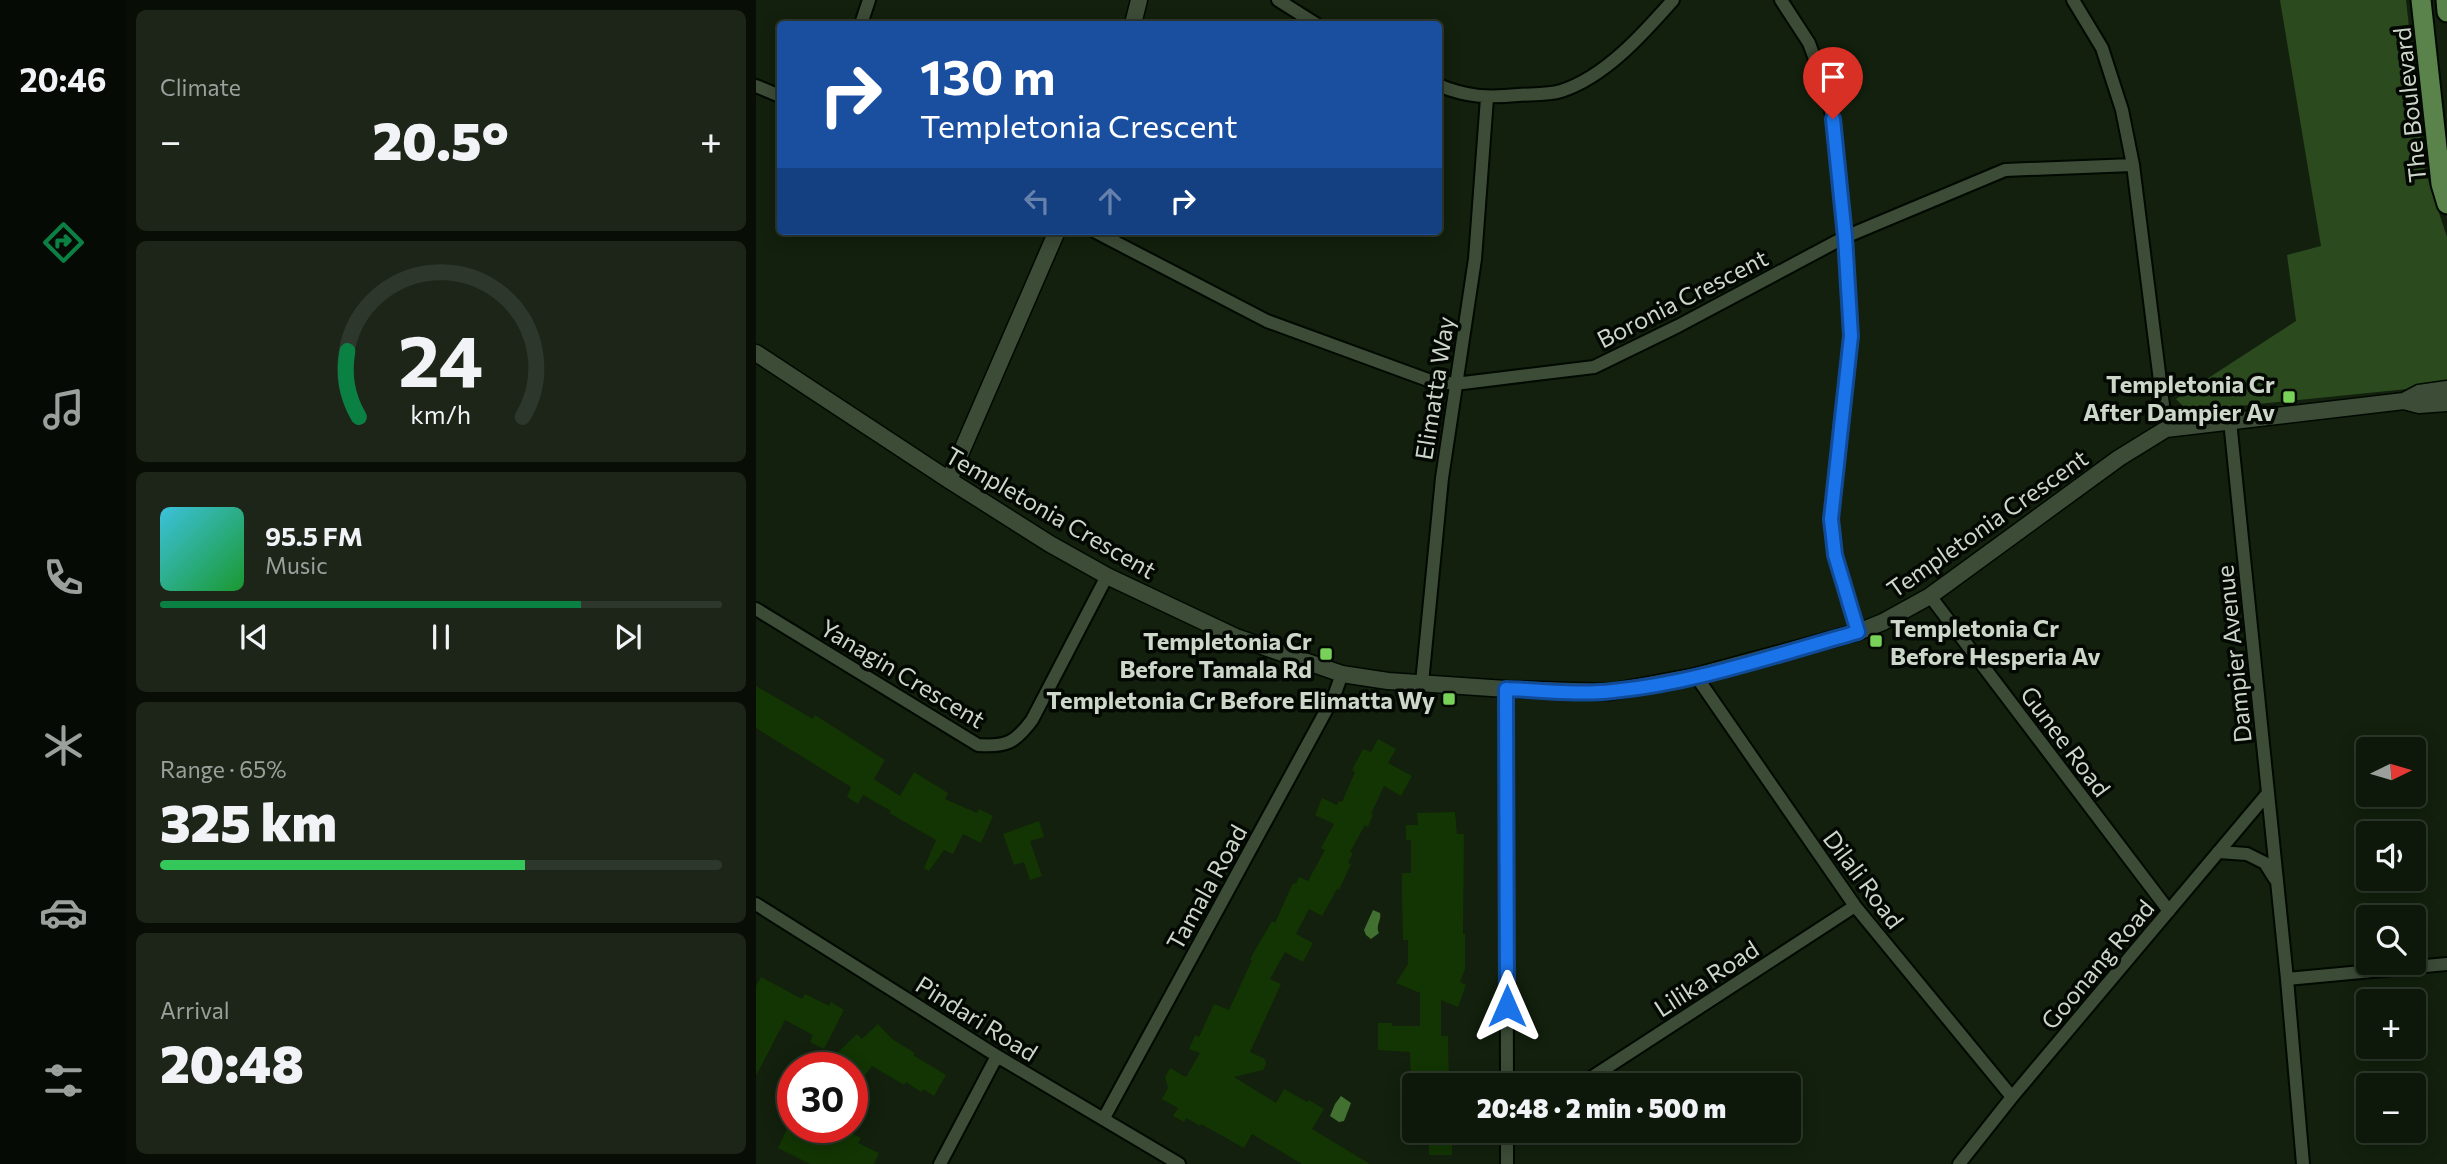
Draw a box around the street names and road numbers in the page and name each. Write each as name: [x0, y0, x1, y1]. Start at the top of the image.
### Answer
street label: The Boulevard: [2386, 26, 2432, 184]
street label: Boronia Crescent: [1592, 242, 1772, 354]
street label: Elimatta Way: [1408, 314, 1460, 462]
street label: Templetonia Crescent: [941, 440, 1162, 584]
street label: Templetonia Crescent: [1881, 443, 2093, 603]
street label: Dampier Avenue: [2209, 564, 2257, 744]
street label: Yanagin Crescent: [815, 612, 991, 734]
street label: Gunee Road: [2015, 680, 2117, 802]
street label: Tamala Road: [1160, 819, 1252, 955]
street label: Dilali Road: [1818, 824, 1910, 934]
street label: Goonang Road: [2034, 893, 2160, 1035]
street label: Lilika Road: [1648, 934, 1764, 1022]
street label: Pindari Road: [911, 969, 1043, 1067]

